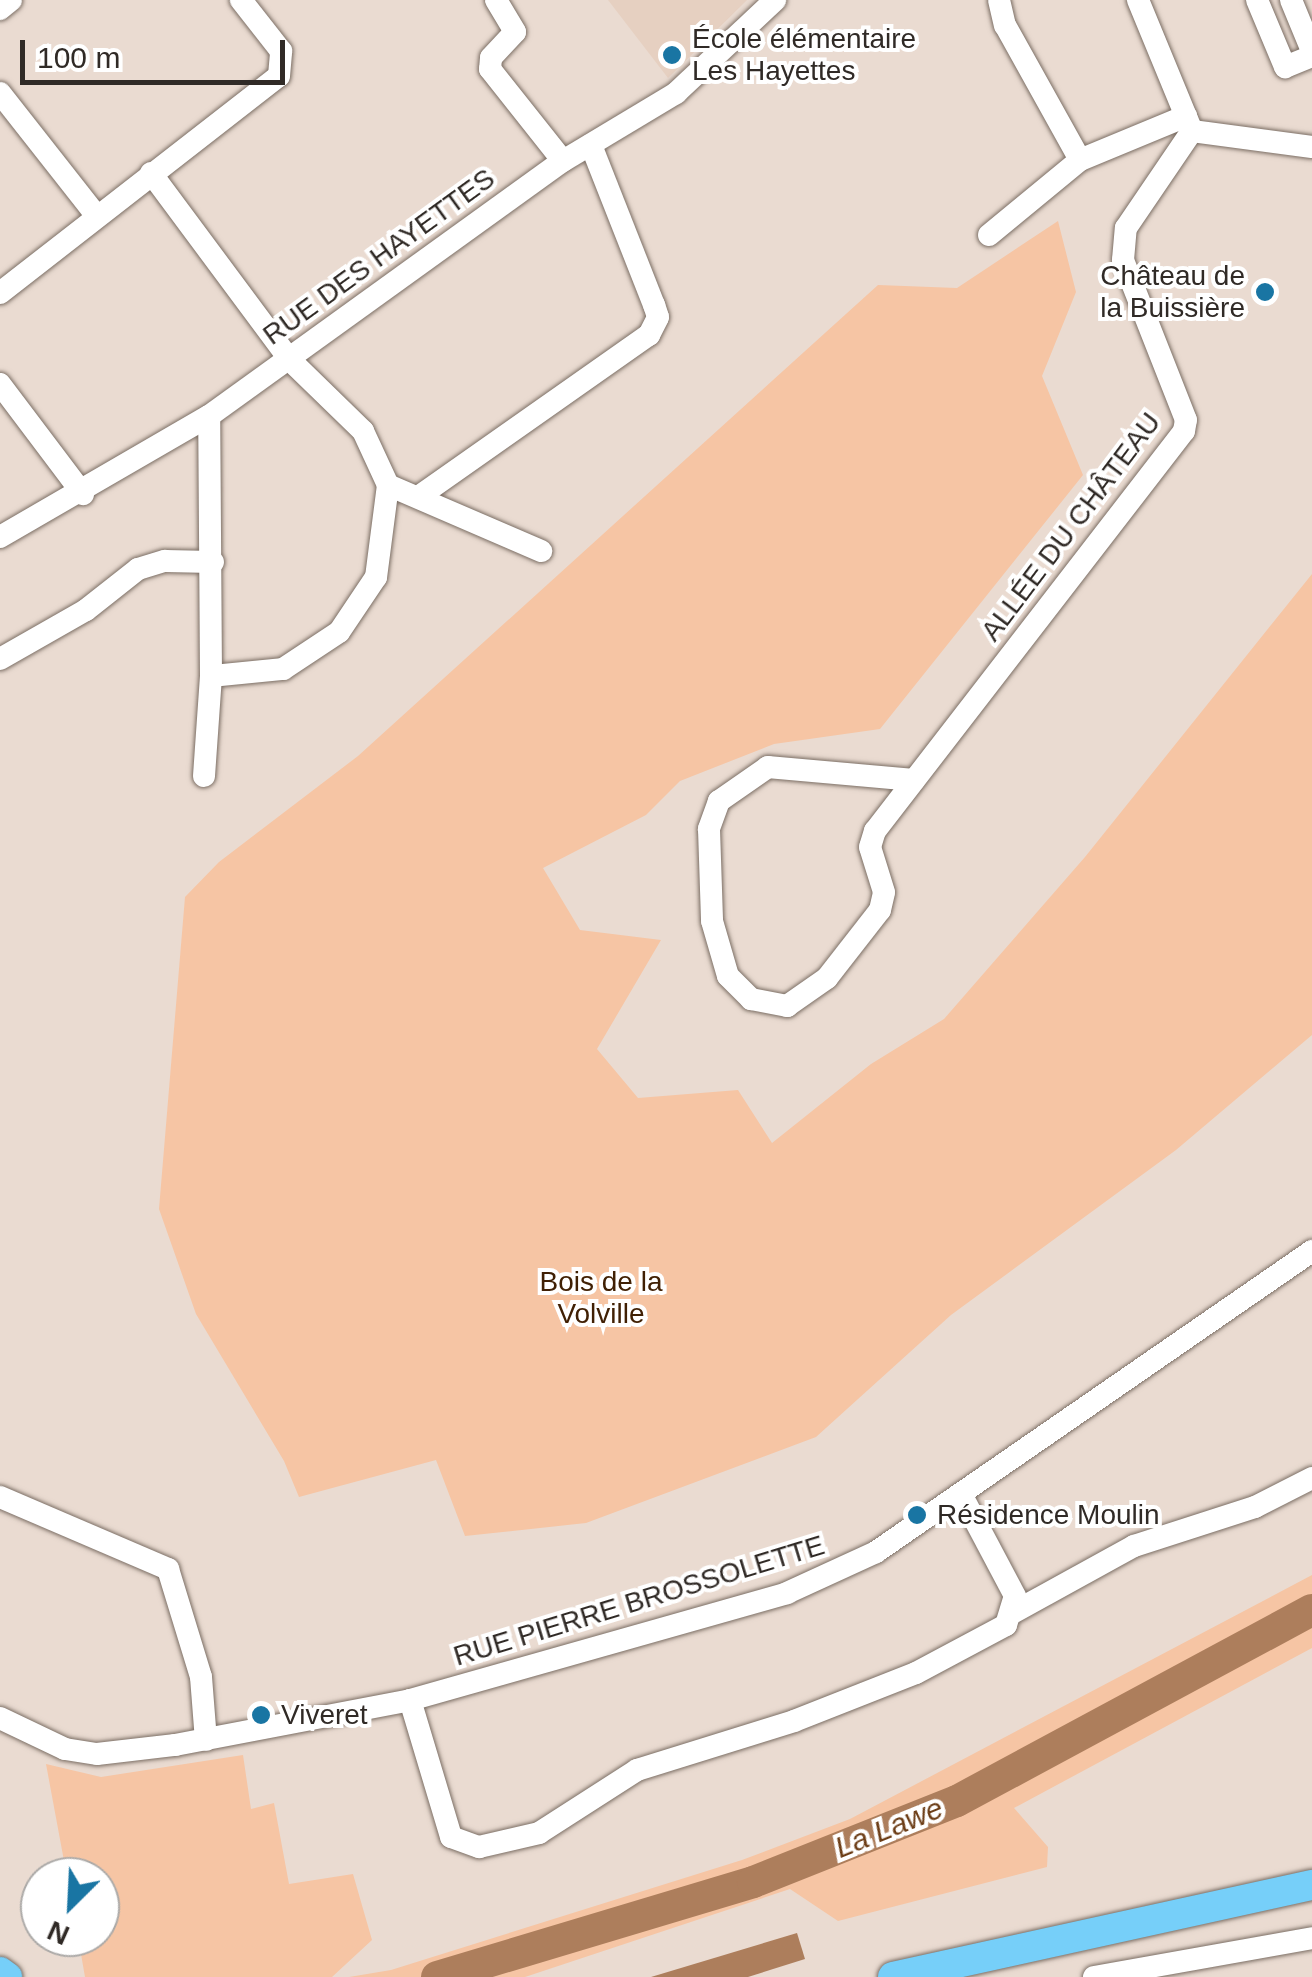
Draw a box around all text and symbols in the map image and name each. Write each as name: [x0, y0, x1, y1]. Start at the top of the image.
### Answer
scale bar: [25, 20, 290, 82]
place label: École élémentaire Les Hayettes: [692, 22, 916, 88]
text: 100 m: [37, 41, 120, 74]
marker: École élémentaire Les Hayettes: [661, 44, 683, 66]
street label: RUE DES HAYETTES: [257, 162, 501, 352]
place label: Château de la Buissière: [1100, 259, 1245, 325]
marker: Château de la Buissière: [1254, 281, 1276, 303]
street label: ALLÉE DU CHÂTEAU: [974, 406, 1168, 648]
park label: Bois de la Volville: [540, 1265, 662, 1331]
place label: Résidence Moulin: [937, 1498, 1160, 1532]
marker: Résidence Moulin: [906, 1504, 928, 1526]
street label: RUE PIERRE BROSSOLETTE: [450, 1529, 828, 1673]
place label: Viveret: [281, 1698, 368, 1732]
marker: Viveret: [250, 1704, 272, 1726]
water label: La Lawe: [830, 1790, 948, 1866]
north arrow: [20, 1857, 120, 1957]
text: N: [43, 1915, 74, 1951]

